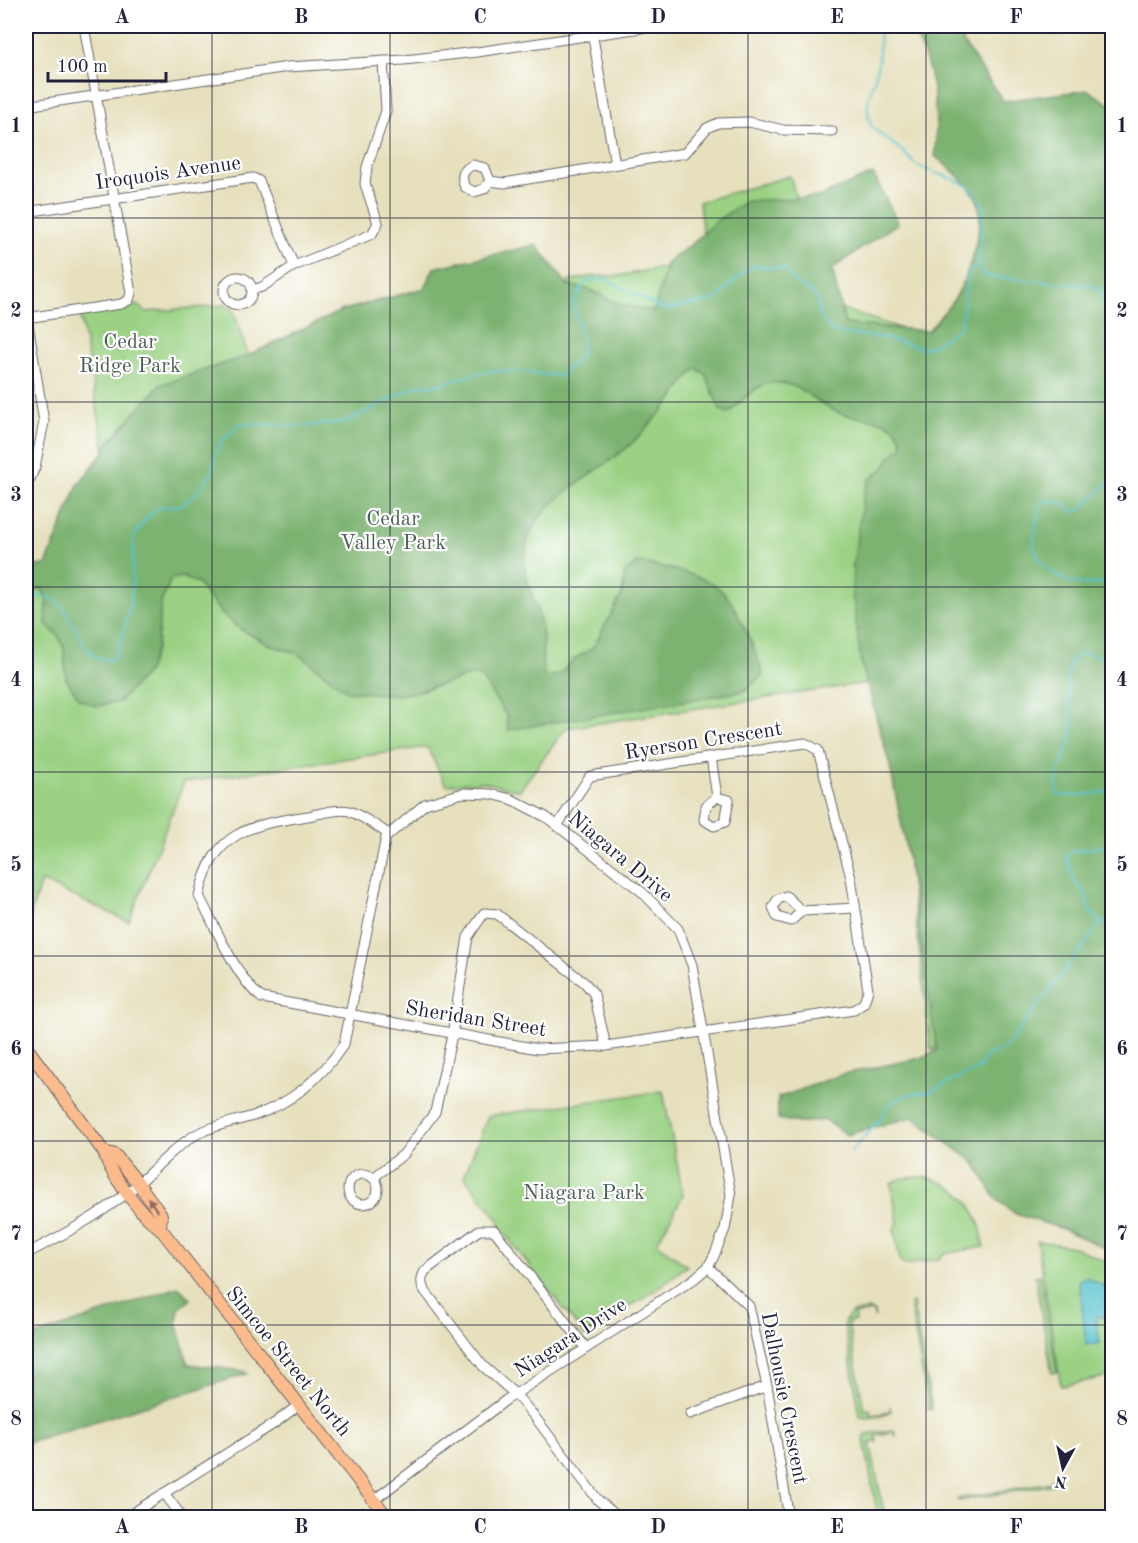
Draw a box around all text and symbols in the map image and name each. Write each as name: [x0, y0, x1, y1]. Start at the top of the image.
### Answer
text: A: [114, 8, 130, 28]
text: B: [294, 8, 308, 28]
text: C: [473, 8, 487, 28]
text: D: [650, 8, 666, 28]
text: E: [830, 8, 844, 28]
text: F: [1009, 8, 1023, 28]
scale bar: [48, 45, 166, 83]
text: 100 m: [57, 58, 108, 76]
text: 1: [10, 117, 22, 137]
text: 1: [1116, 117, 1128, 137]
street label: Iroquois Avenue: [94, 153, 242, 194]
text: 2: [10, 302, 22, 322]
text: 2: [1116, 302, 1128, 322]
park label: Cedar Ridge Park: [79, 332, 181, 377]
text: 3: [10, 486, 22, 506]
text: 3: [1116, 486, 1128, 506]
park label: Cedar Valley Park: [340, 509, 446, 554]
text: 4: [10, 671, 22, 691]
text: 4: [1116, 671, 1128, 691]
street label: Ryerson Crescent: [623, 719, 783, 764]
street label: Niagara Drive: [564, 808, 676, 907]
text: 5: [10, 855, 22, 876]
text: 5: [1116, 855, 1128, 876]
street label: Sheridan Street: [404, 998, 548, 1041]
text: 6: [10, 1040, 22, 1060]
text: 6: [1116, 1040, 1128, 1060]
park label: Niagara Park: [523, 1183, 645, 1204]
one-way arrow: [147, 1197, 159, 1213]
text: 7: [10, 1225, 22, 1245]
text: 7: [1116, 1225, 1128, 1245]
street label: Simcoe Street North: [221, 1283, 355, 1441]
street label: Niagara Drive: [511, 1294, 631, 1382]
street label: Dalhousie Crescent: [757, 1311, 811, 1486]
text: 8: [10, 1410, 22, 1430]
text: 8: [1116, 1410, 1128, 1430]
north arrow: [1033, 1438, 1093, 1498]
text: N: [1053, 1472, 1068, 1490]
text: A: [114, 1518, 130, 1538]
text: B: [294, 1518, 308, 1538]
text: C: [473, 1518, 487, 1538]
text: D: [650, 1518, 666, 1538]
text: E: [830, 1518, 844, 1538]
text: F: [1009, 1518, 1023, 1538]

